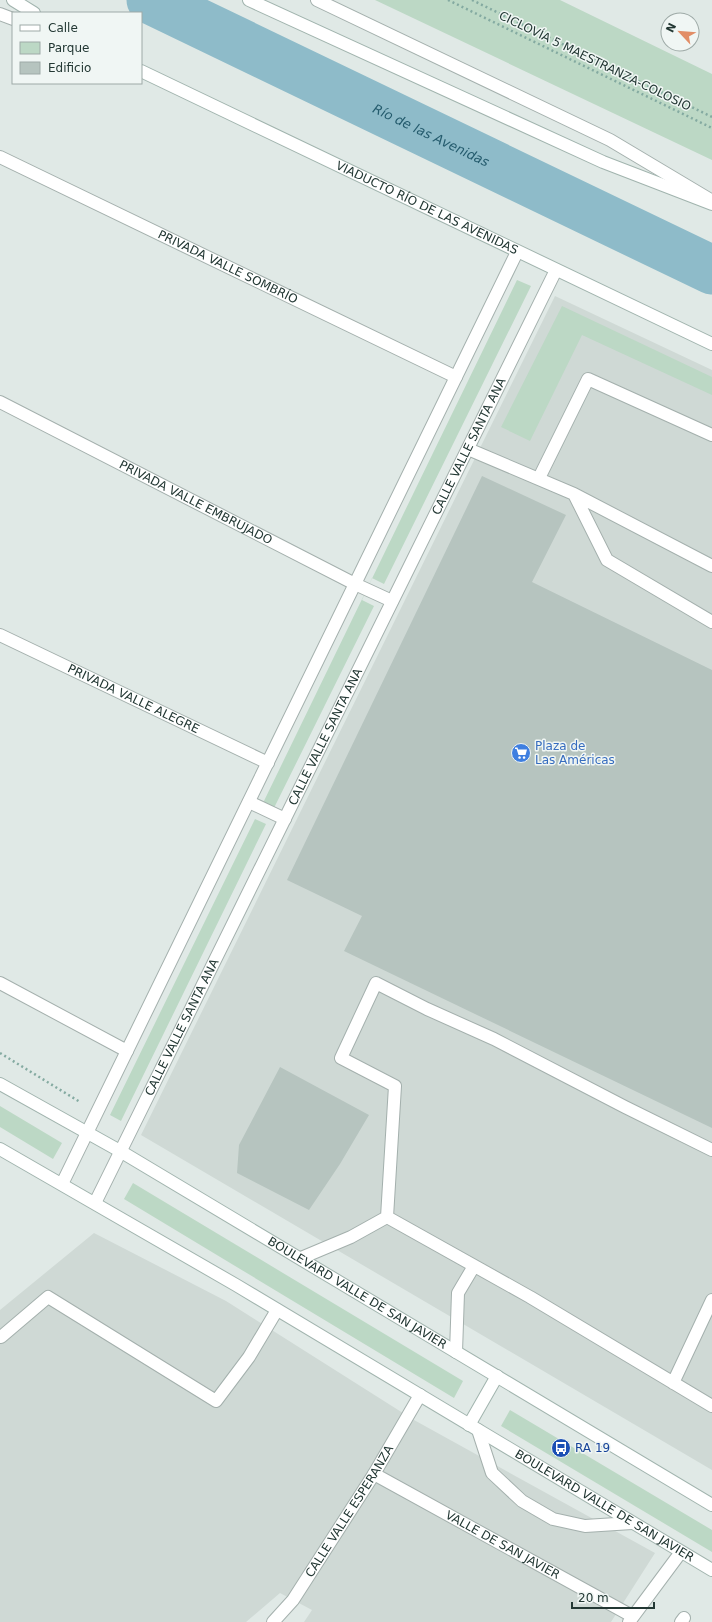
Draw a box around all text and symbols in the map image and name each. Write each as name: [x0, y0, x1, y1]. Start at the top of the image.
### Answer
street label: CICLOVÍA 5 MAESTRANZA-COLOSIO: [497, 8, 693, 114]
legend: [12, 12, 142, 84]
north arrow: [660, 12, 700, 52]
text: Calle: [48, 21, 78, 35]
text: Parque: [48, 41, 89, 55]
text: Edificio: [48, 61, 91, 75]
water label: Río de las Avenidas: [371, 101, 492, 169]
street label: VIADUCTO RÍO DE LAS AVENIDAS: [334, 158, 520, 257]
street label: PRIVADA VALLE SOMBRÍO: [156, 227, 300, 307]
street label: CALLE VALLE SANTA ANA: [429, 375, 509, 517]
street label: PRIVADA VALLE EMBRUJADO: [117, 457, 275, 547]
street label: PRIVADA VALLE ALEGRE: [66, 661, 202, 736]
street label: CALLE VALLE SANTA ANA: [286, 665, 365, 808]
place label: Plaza de Las Américas: [535, 739, 615, 767]
supermarket icon: Plaza de Las Américas: [510, 742, 532, 764]
street label: CALLE VALLE SANTA ANA: [142, 956, 222, 1098]
street label: BOULEVARD VALLE DE SAN JAVIER: [265, 1234, 449, 1352]
bus stop icon: RA 19: [550, 1437, 572, 1459]
place label: RA 19: [575, 1441, 610, 1455]
street label: CALLE VALLE ESPERANZA: [303, 1442, 397, 1580]
street label: BOULEVARD VALLE DE SAN JAVIER: [513, 1447, 697, 1565]
street label: VALLE DE SAN JAVIER: [443, 1508, 562, 1582]
scale bar: [572, 1584, 654, 1610]
text: 20 m: [578, 1591, 609, 1605]

